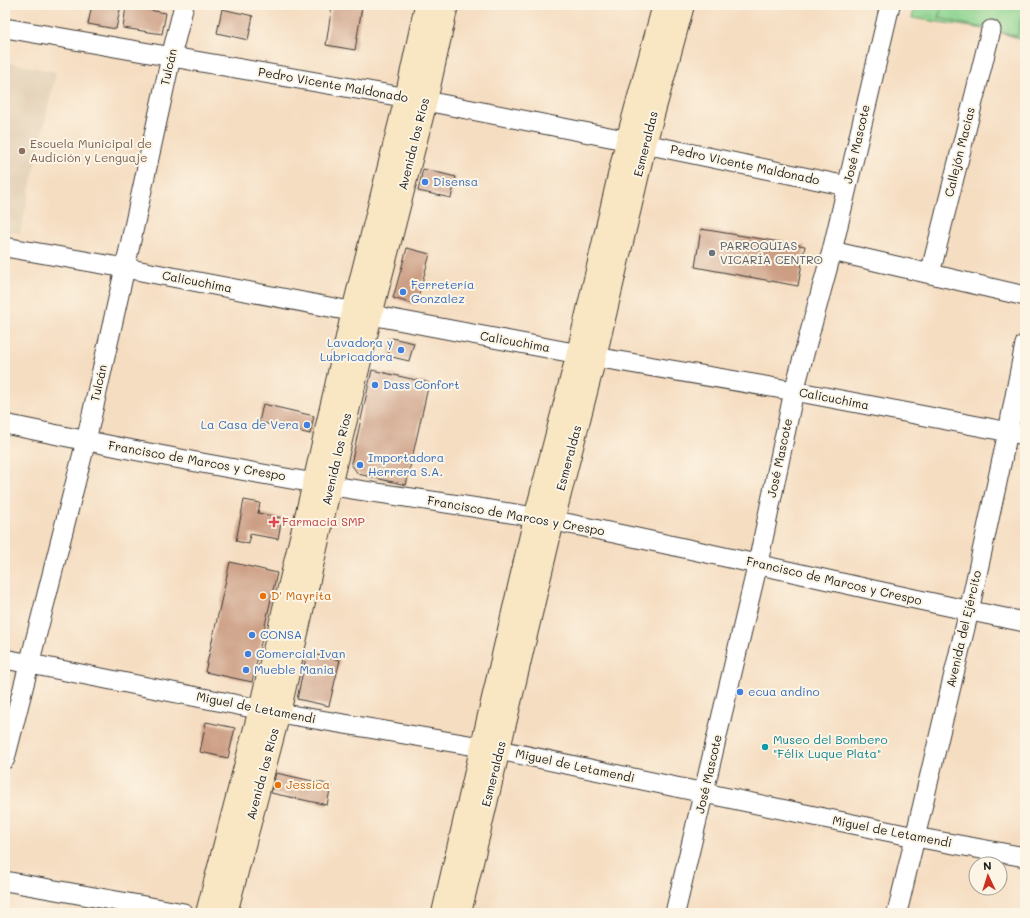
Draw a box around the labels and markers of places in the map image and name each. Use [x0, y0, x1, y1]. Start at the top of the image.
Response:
place label: Escuela Municipal de Audición y Lenguaje [30, 135, 152, 165]
marker: Escuela Municipal de Audición y Lenguaje [17, 146, 27, 156]
place label: Disensa [433, 173, 478, 189]
marker: Disensa [420, 177, 430, 187]
place label: PARROQUIAS VICARÍA CENTRO [720, 237, 823, 267]
marker: PARROQUIAS VICARÍA CENTRO [707, 248, 717, 258]
place label: Ferretería Gonzalez [411, 276, 475, 306]
marker: Ferretería Gonzalez [398, 287, 408, 297]
place label: Lavadora y Lubricadora [320, 334, 393, 364]
marker: Lavadora y Lubricadora [396, 345, 406, 355]
place label: Dass Confort [383, 376, 460, 392]
marker: Dass Confort [370, 380, 380, 390]
place label: La Casa de Vera [201, 416, 299, 432]
marker: La Casa de Vera [302, 420, 312, 430]
place label: Importadora Herrera S.A. [368, 449, 444, 479]
marker: Importadora Herrera S.A. [355, 460, 365, 470]
place label: Farmacia SMP [282, 513, 365, 529]
marker: Farmacia SMP [269, 517, 279, 527]
place label: D' Mayrita [271, 587, 332, 603]
marker: D' Mayrita [258, 591, 268, 601]
place label: CONSA [260, 626, 302, 642]
marker: CONSA [247, 630, 257, 640]
place label: Comercial Ivan [256, 645, 346, 661]
marker: Comercial Ivan [243, 649, 253, 659]
place label: Mueble Mania [254, 661, 334, 677]
marker: Mueble Mania [241, 665, 251, 675]
place label: ecua andino [748, 683, 820, 699]
marker: ecua andino [735, 687, 745, 697]
place label: Museo del Bombero "Félix Luque Plata" [773, 731, 888, 761]
marker: Museo del Bombero "Félix Luque Plata" [760, 742, 770, 752]
place label: Jessica [286, 776, 330, 792]
marker: Jessica [273, 780, 283, 790]

